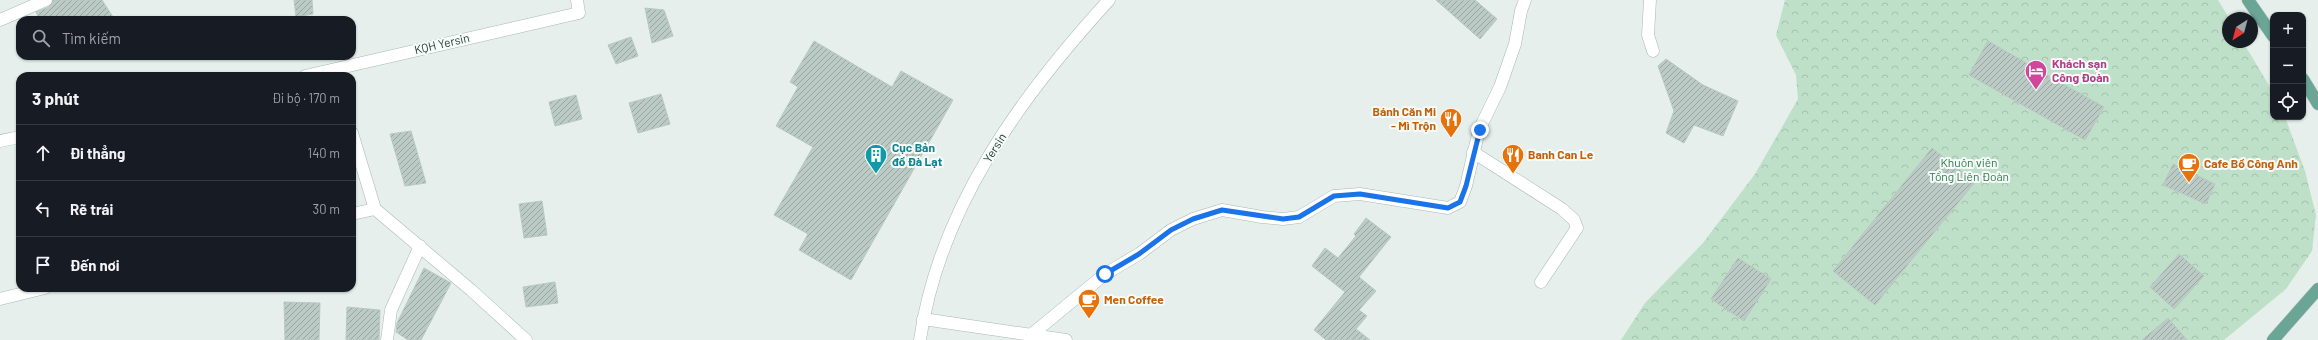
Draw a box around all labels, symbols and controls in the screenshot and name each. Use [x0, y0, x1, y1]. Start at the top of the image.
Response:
north arrow [2222, 12, 2258, 48]
map controls [2270, 12, 2306, 120]
button: + [2270, 12, 2306, 48]
search box [16, 16, 356, 60]
icon: search [30, 27, 52, 49]
text: Tìm kiếm [62, 29, 121, 47]
street label: KQH Yersin [413, 30, 471, 56]
button: − [2270, 48, 2306, 84]
place label: Khách sạn Công Đoàn [2052, 56, 2109, 84]
hotel icon: Khách sạn Công Đoàn [2023, 58, 2049, 91]
button: locate [2270, 84, 2306, 120]
text: 3 phút [32, 88, 79, 108]
text: Đi bộ · 170 m [272, 90, 340, 106]
place label: Bánh Căn Mi - Mì Trộn [1373, 104, 1436, 132]
restaurant icon: Bánh Căn Mi - Mì Trộn [1438, 106, 1464, 139]
route end [1471, 121, 1489, 139]
street label: Yersin [980, 130, 1009, 165]
place label: Cục Bản đồ Đà Lạt [892, 140, 943, 168]
icon: ahead [32, 142, 54, 164]
building icon: Cục Bản đồ Đà Lạt [863, 142, 889, 175]
restaurant icon: Banh Can Le [1500, 142, 1526, 175]
text: Đi thẳng [70, 144, 125, 162]
text: 140 m [308, 145, 340, 161]
place label: Banh Can Le [1528, 147, 1594, 161]
cafe icon: Cafe Bồ Công Anh [2176, 151, 2202, 184]
park label: Khuôn viên Tổng Liên Đoàn [1929, 155, 2009, 183]
place label: Cafe Bồ Công Anh [2204, 156, 2298, 170]
icon: left [32, 198, 54, 220]
text: Rẽ trái [70, 200, 113, 218]
text: 30 m [313, 201, 340, 217]
icon: arrive [32, 254, 54, 276]
text: Đến nơi [70, 256, 120, 274]
route start [1096, 265, 1114, 283]
cafe icon: Men Coffee [1076, 287, 1102, 320]
place label: Men Coffee [1104, 292, 1164, 306]

